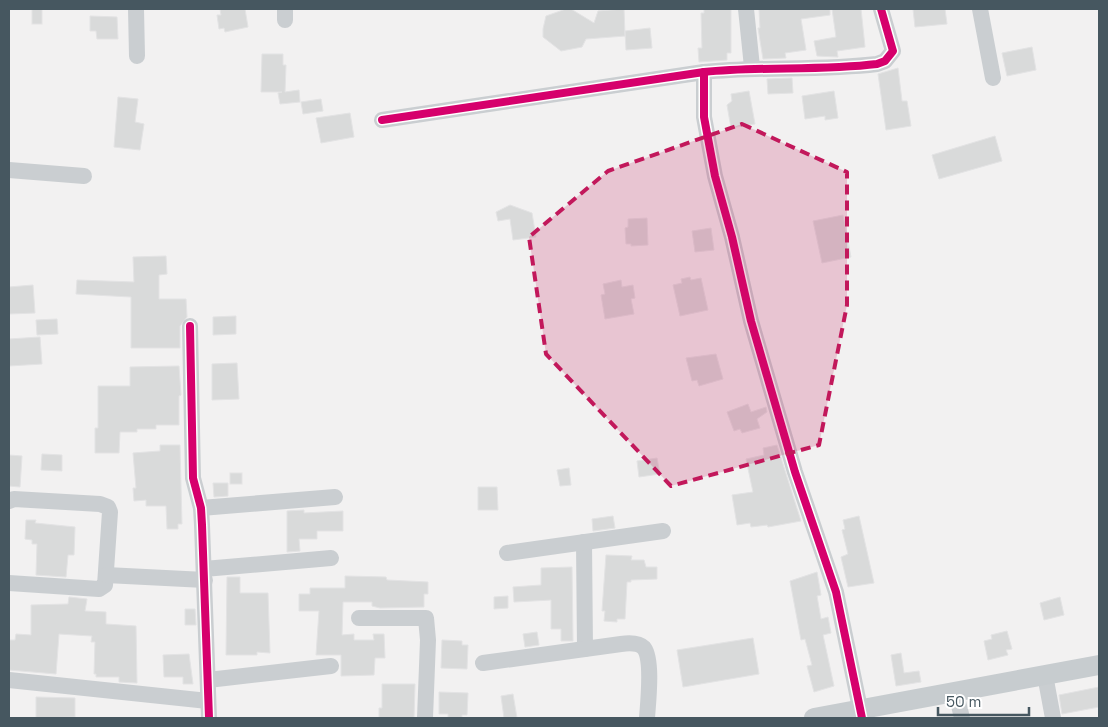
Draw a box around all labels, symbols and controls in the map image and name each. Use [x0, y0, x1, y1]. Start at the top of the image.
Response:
scale bar [938, 684, 1029, 716]
text: 50 m [946, 692, 981, 711]

